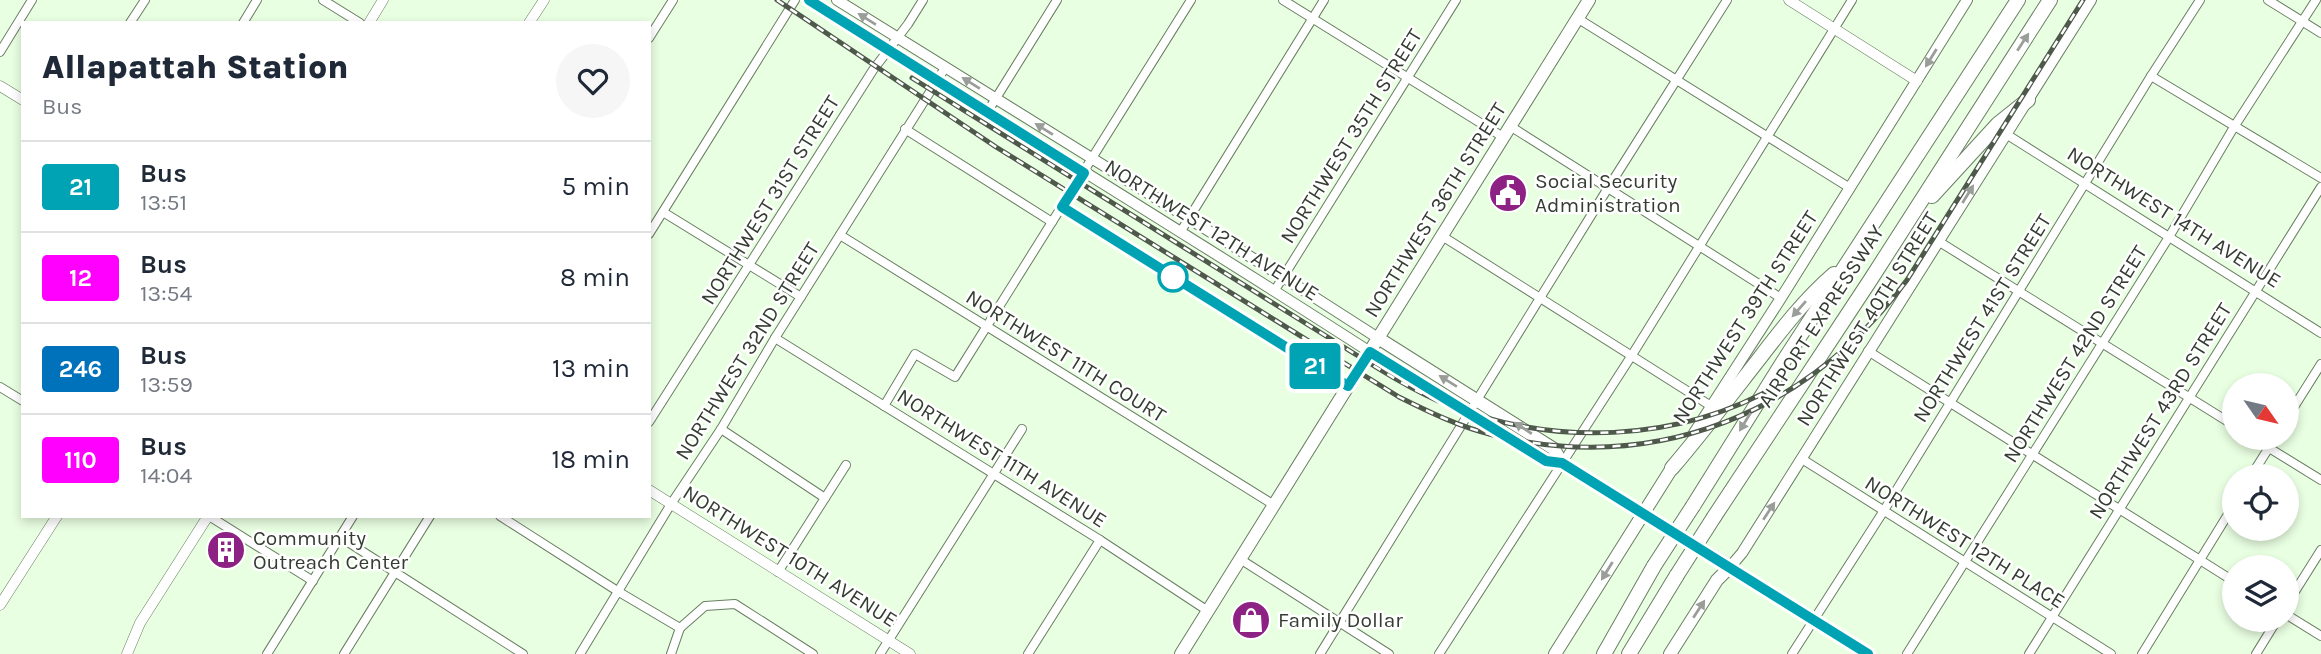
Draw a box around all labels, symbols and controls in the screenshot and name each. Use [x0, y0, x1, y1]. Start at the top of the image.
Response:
one-way arrow [858, 12, 877, 25]
street label: NORTHWEST 35TH STREET [1275, 24, 1427, 248]
one-way arrow [2016, 32, 2029, 51]
button: heart [556, 44, 630, 118]
text: Allapattah Station [42, 48, 349, 86]
one-way arrow [1925, 48, 1938, 67]
one-way arrow [961, 77, 980, 90]
street label: NORTHWEST 31ST STREET [696, 91, 845, 309]
text: Bus [42, 93, 82, 120]
street label: NORTHWEST 36TH STREET [1359, 98, 1511, 322]
one-way arrow [1035, 123, 1054, 135]
street label: NORTHWEST 14TH AVENUE [2063, 141, 2285, 293]
street label: NORTHWEST 12TH AVENUE [1101, 154, 1323, 306]
text: Bus [140, 158, 187, 189]
place label: Social Security Administration [1535, 169, 1681, 217]
text: 5 min [561, 171, 630, 202]
public building icon: Social Security Administration [1487, 172, 1529, 214]
text: 21 [69, 173, 92, 201]
one-way arrow [1962, 184, 1975, 203]
text: 13:51 [140, 189, 187, 216]
street label: NORTHWEST 39TH STREET [1667, 206, 1823, 428]
street label: NORTHWEST 40TH STREET [1791, 207, 1943, 431]
street label: NORTHWEST 41ST STREET [1908, 209, 2056, 427]
street label: AIRPORT EXPRESSWAY [1753, 220, 1889, 412]
street label: NORTHWEST 32ND STREET [670, 237, 824, 464]
street label: NORTHWEST 42ND STREET [1998, 241, 2152, 467]
text: Bus [140, 249, 187, 280]
text: 8 min [560, 262, 630, 293]
unlabelled marker [1158, 262, 1188, 292]
text: 12 [69, 264, 92, 292]
text: 13:54 [140, 280, 192, 307]
street label: NORTHWEST 11TH COURT [962, 285, 1171, 428]
street label: NORTHWEST 43RD STREET [2084, 298, 2237, 523]
one-way arrow [1791, 300, 1807, 318]
text: Bus [140, 340, 187, 371]
line badge: 21 [1284, 343, 1346, 389]
text: 21 [1303, 352, 1327, 380]
text: 13 min [552, 353, 630, 384]
text: 246 [59, 355, 102, 383]
text: 13:59 [140, 371, 193, 398]
north arrow [2222, 373, 2300, 450]
map controls [2222, 373, 2299, 632]
one-way arrow [1438, 375, 1457, 388]
street label: NORTHWEST 11TH AVENUE [893, 384, 1111, 532]
one-way arrow [1738, 412, 1751, 431]
one-way arrow [1513, 422, 1532, 435]
text: Bus [140, 431, 187, 462]
text: 18 min [551, 444, 630, 475]
text: 110 [64, 446, 97, 474]
text: 14:04 [140, 462, 192, 489]
button: locate [2222, 464, 2299, 541]
street label: NORTHWEST 12TH PLACE [1861, 471, 2069, 613]
street label: NORTHWEST 10TH AVENUE [678, 480, 902, 632]
one-way arrow [1762, 502, 1776, 520]
place label: Community Outreach Center [253, 526, 409, 574]
building icon: Community Outreach Center [205, 529, 247, 571]
button: layers [2222, 555, 2299, 632]
one-way arrow [1600, 562, 1613, 581]
shop icon: Family Dollar [1230, 599, 1272, 641]
one-way arrow [1692, 600, 1705, 619]
place label: Family Dollar [1278, 608, 1403, 632]

